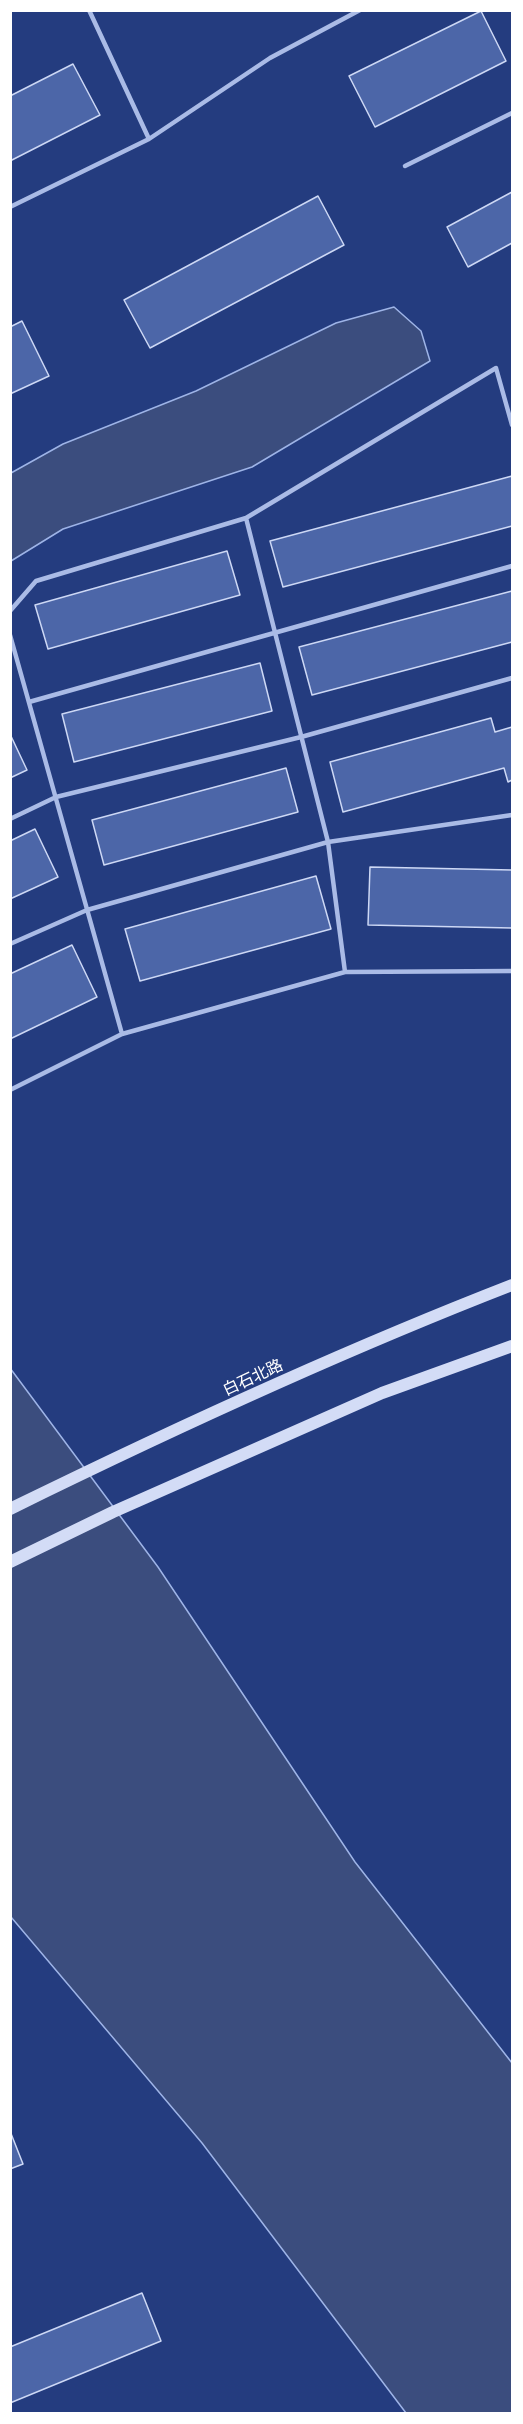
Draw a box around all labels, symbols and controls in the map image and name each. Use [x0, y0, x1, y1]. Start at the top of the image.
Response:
street label: 白石北路 [220, 1356, 286, 1400]

